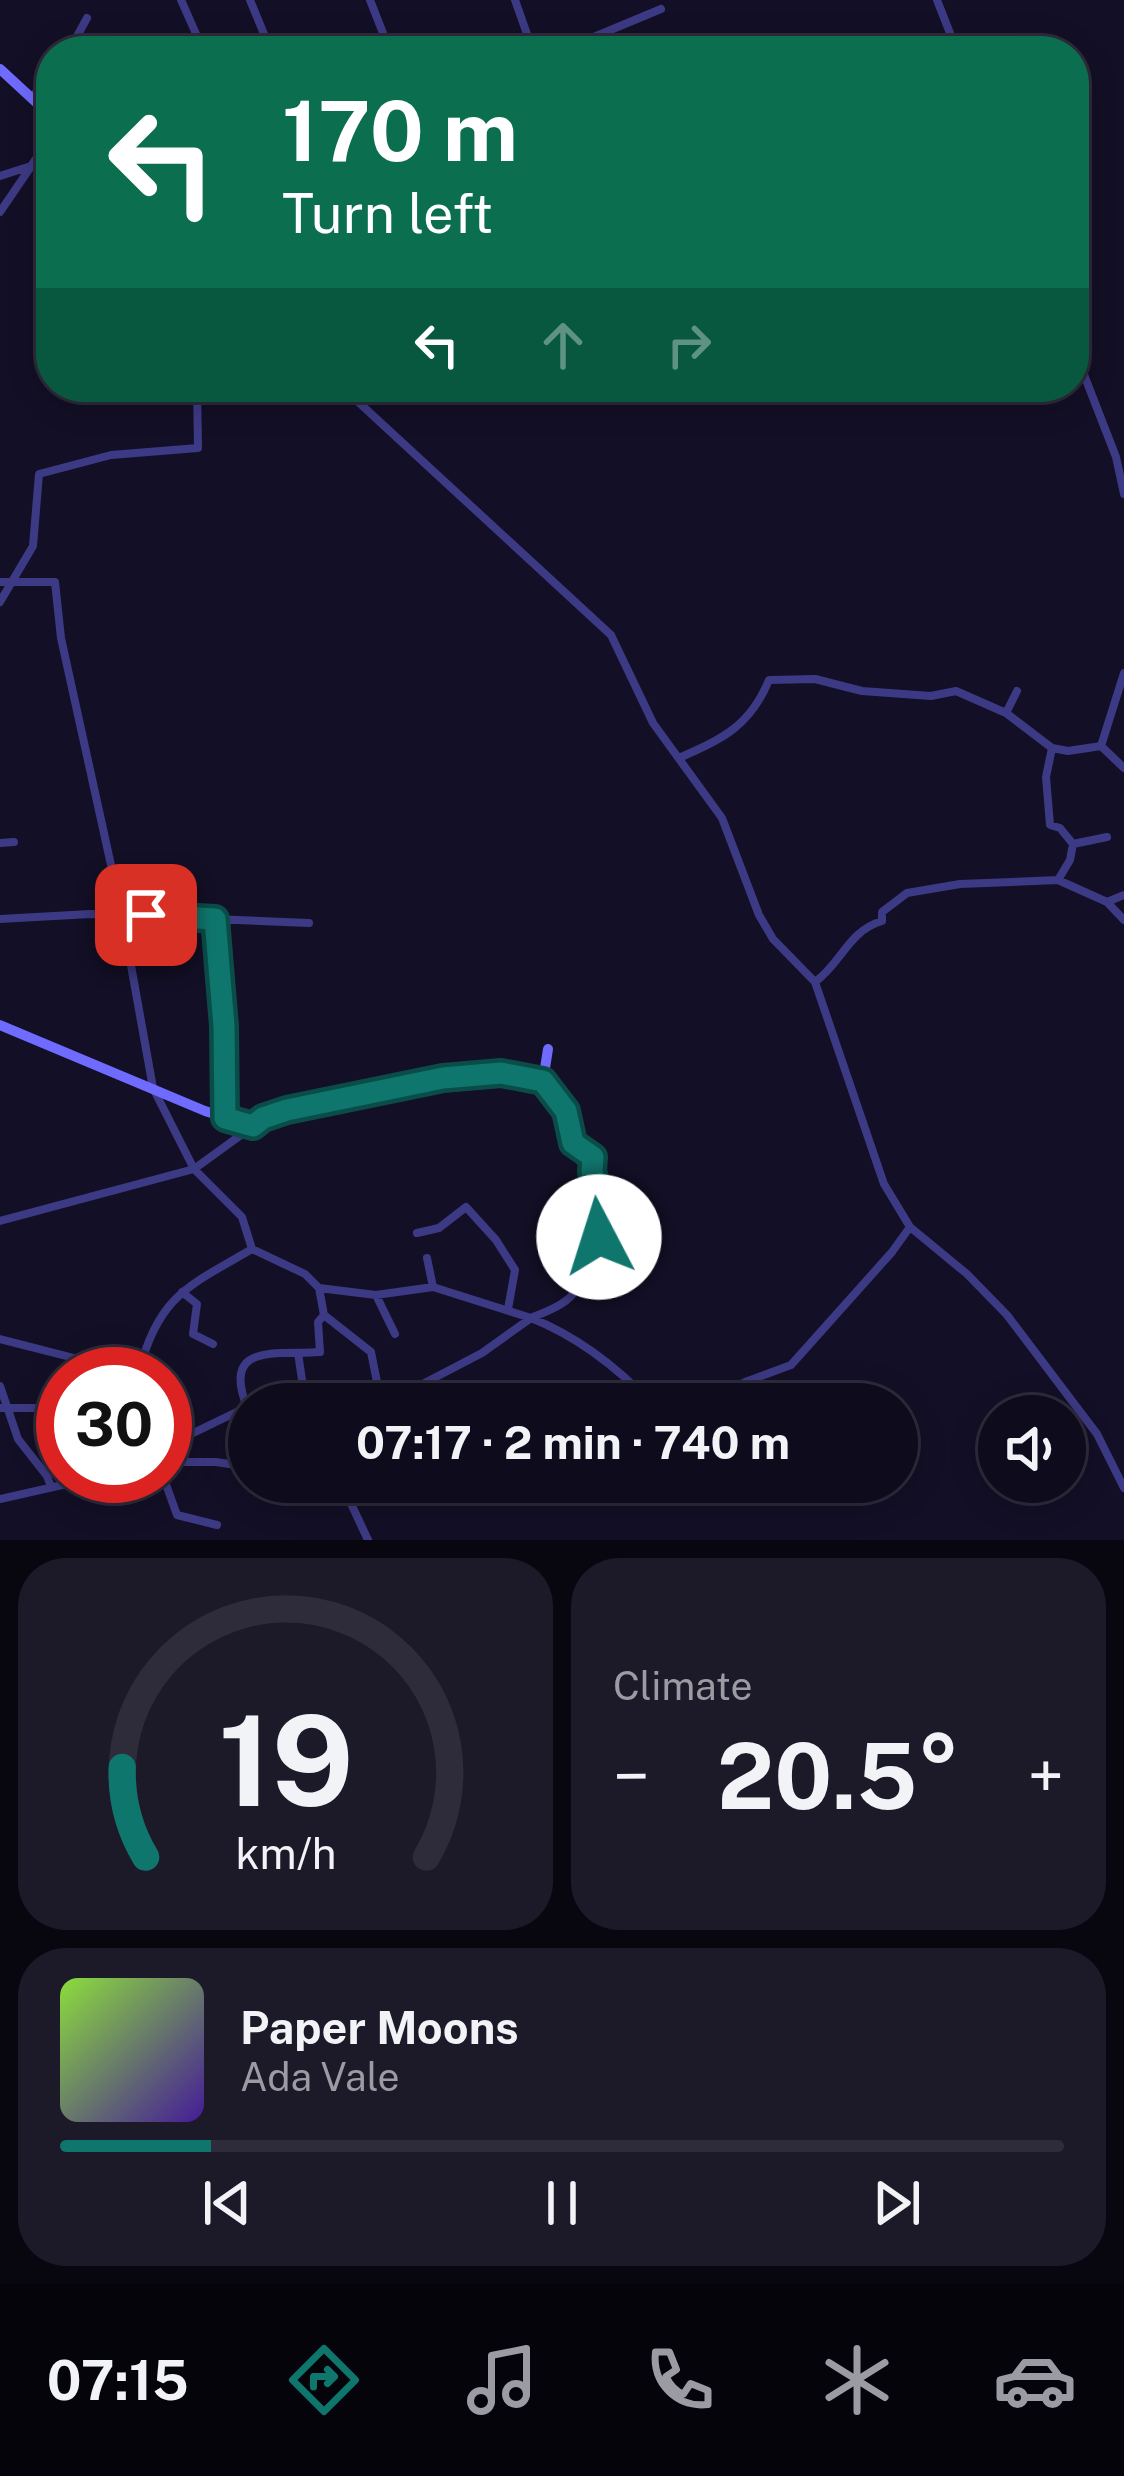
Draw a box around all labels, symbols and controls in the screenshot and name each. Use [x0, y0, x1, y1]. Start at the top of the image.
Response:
text: 170 m [282, 81, 518, 180]
icon: left [84, 84, 240, 240]
text: Turn left [282, 182, 493, 245]
icon: left [404, 312, 470, 378]
icon: ahead [530, 312, 596, 378]
icon: right [656, 312, 722, 378]
pin [95, 864, 197, 966]
icon: arrive [113, 882, 179, 948]
position arrow [536, 1174, 662, 1300]
speed limit sign: 30 [36, 1347, 192, 1503]
map controls [978, 1395, 1086, 1503]
button: sound [978, 1395, 1086, 1503]
text: 07:17 · 2 min · 740 m [356, 1416, 790, 1469]
text: Climate [613, 1663, 753, 1709]
text: 19 [218, 1687, 353, 1834]
text: 20.5° [717, 1723, 960, 1829]
text: − [613, 1737, 650, 1815]
text: + [1027, 1737, 1064, 1815]
text: km/h [235, 1828, 336, 1879]
text: Paper Moons [240, 2001, 519, 2054]
text: Ada Vale [240, 2054, 400, 2100]
icon: previous [194, 2170, 260, 2236]
icon: pause [529, 2170, 595, 2236]
icon: next [864, 2170, 930, 2236]
icon: directions [282, 2338, 366, 2422]
icon: music [460, 2338, 544, 2422]
icon: phone [638, 2338, 722, 2422]
icon: climate [815, 2338, 899, 2422]
icon: car [993, 2338, 1077, 2422]
text: 07:15 [47, 2349, 189, 2412]

